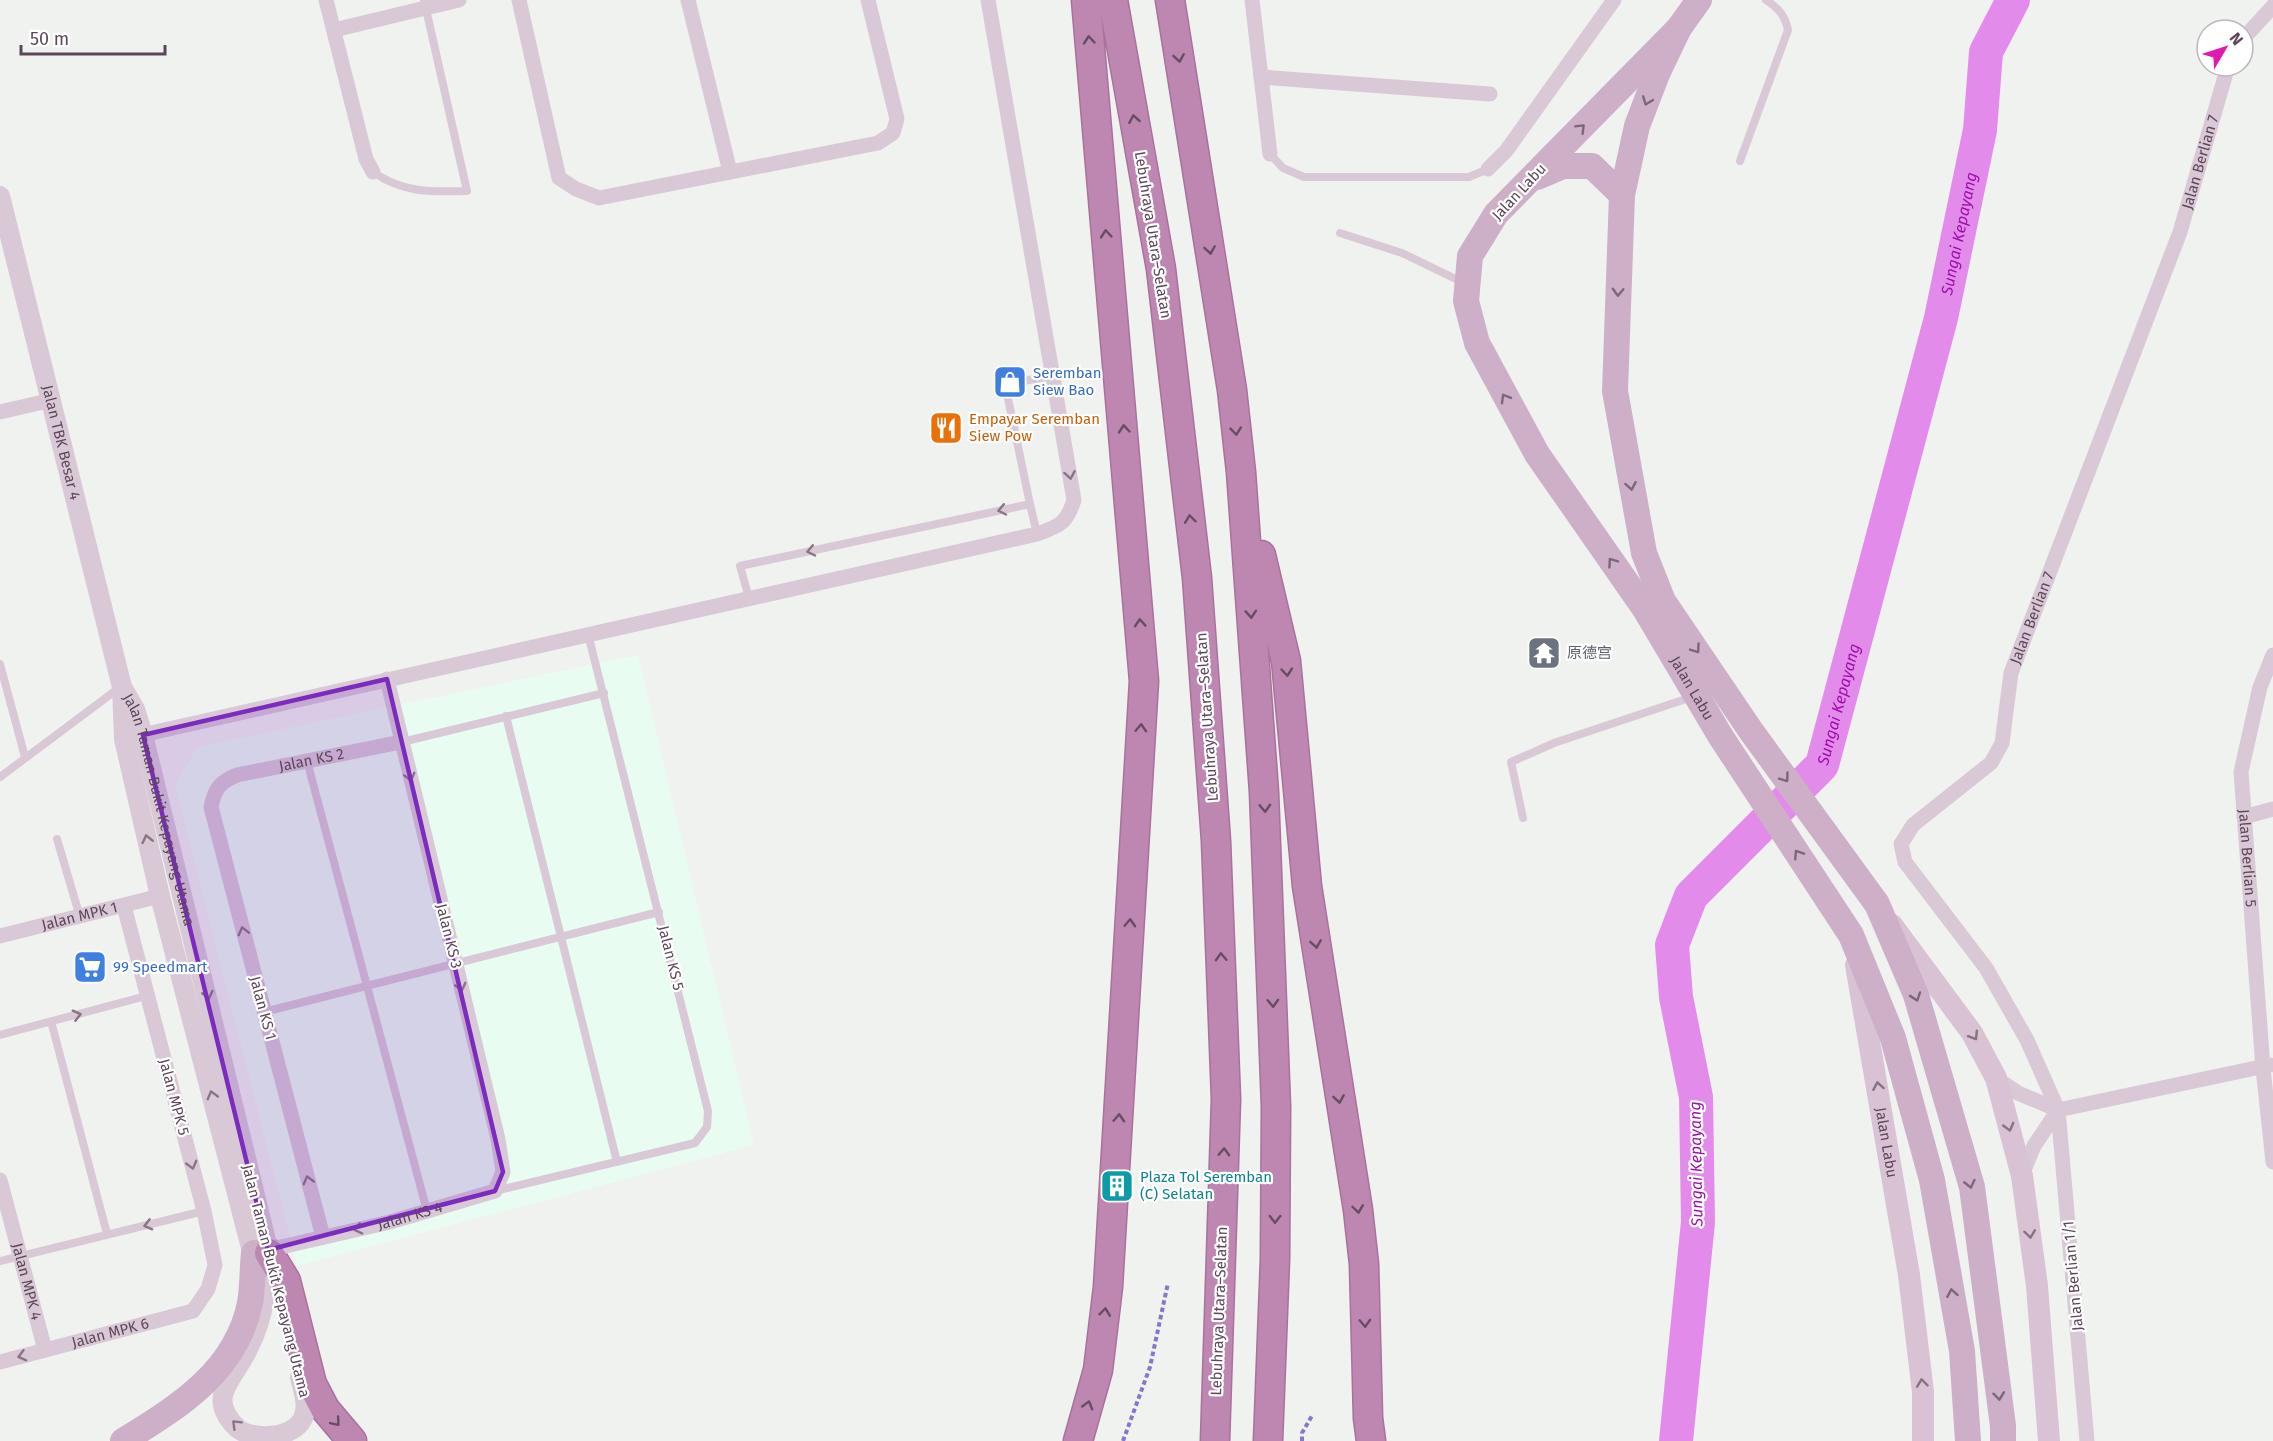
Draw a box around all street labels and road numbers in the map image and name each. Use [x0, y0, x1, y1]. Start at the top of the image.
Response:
street label: Jalan Berlian 7 [2178, 113, 2222, 211]
street label: Lebuhraya Utara–Selatan [1131, 150, 1175, 320]
street label: Jalan Labu [1488, 160, 1550, 224]
street label: Jalan TBK Besar 4 [38, 383, 84, 502]
street label: Jalan Berlian 7 [2006, 569, 2058, 667]
street label: Lebuhraya Utara–Selatan [1192, 632, 1222, 802]
street label: Jalan Labu [1666, 653, 1718, 723]
street label: Jalan Taman Bukit Kepayang Utama [119, 690, 198, 928]
street label: Jalan KS 2 [277, 745, 346, 775]
street label: Jalan Berlian 5 [2235, 809, 2260, 908]
street label: Jalan MPK 1 [40, 898, 119, 934]
street label: Jalan KS 3 [432, 902, 466, 970]
street label: Jalan KS 5 [654, 924, 688, 992]
street label: Jalan KS 1 [246, 974, 280, 1042]
street label: Jalan MPK 5 [155, 1057, 193, 1137]
street label: Jalan Labu [1871, 1106, 1901, 1179]
street label: Jalan Taman Bukit Kepayang Utama [238, 1163, 314, 1399]
street label: Jalan KS 4 [376, 1198, 445, 1234]
street label: Jalan Berlian 1/1 [2059, 1220, 2087, 1332]
street label: Lebuhraya Utara–Selatan [1207, 1226, 1231, 1396]
street label: Jalan MPK 4 [8, 1241, 46, 1322]
street label: Jalan MPK 6 [70, 1314, 151, 1352]

